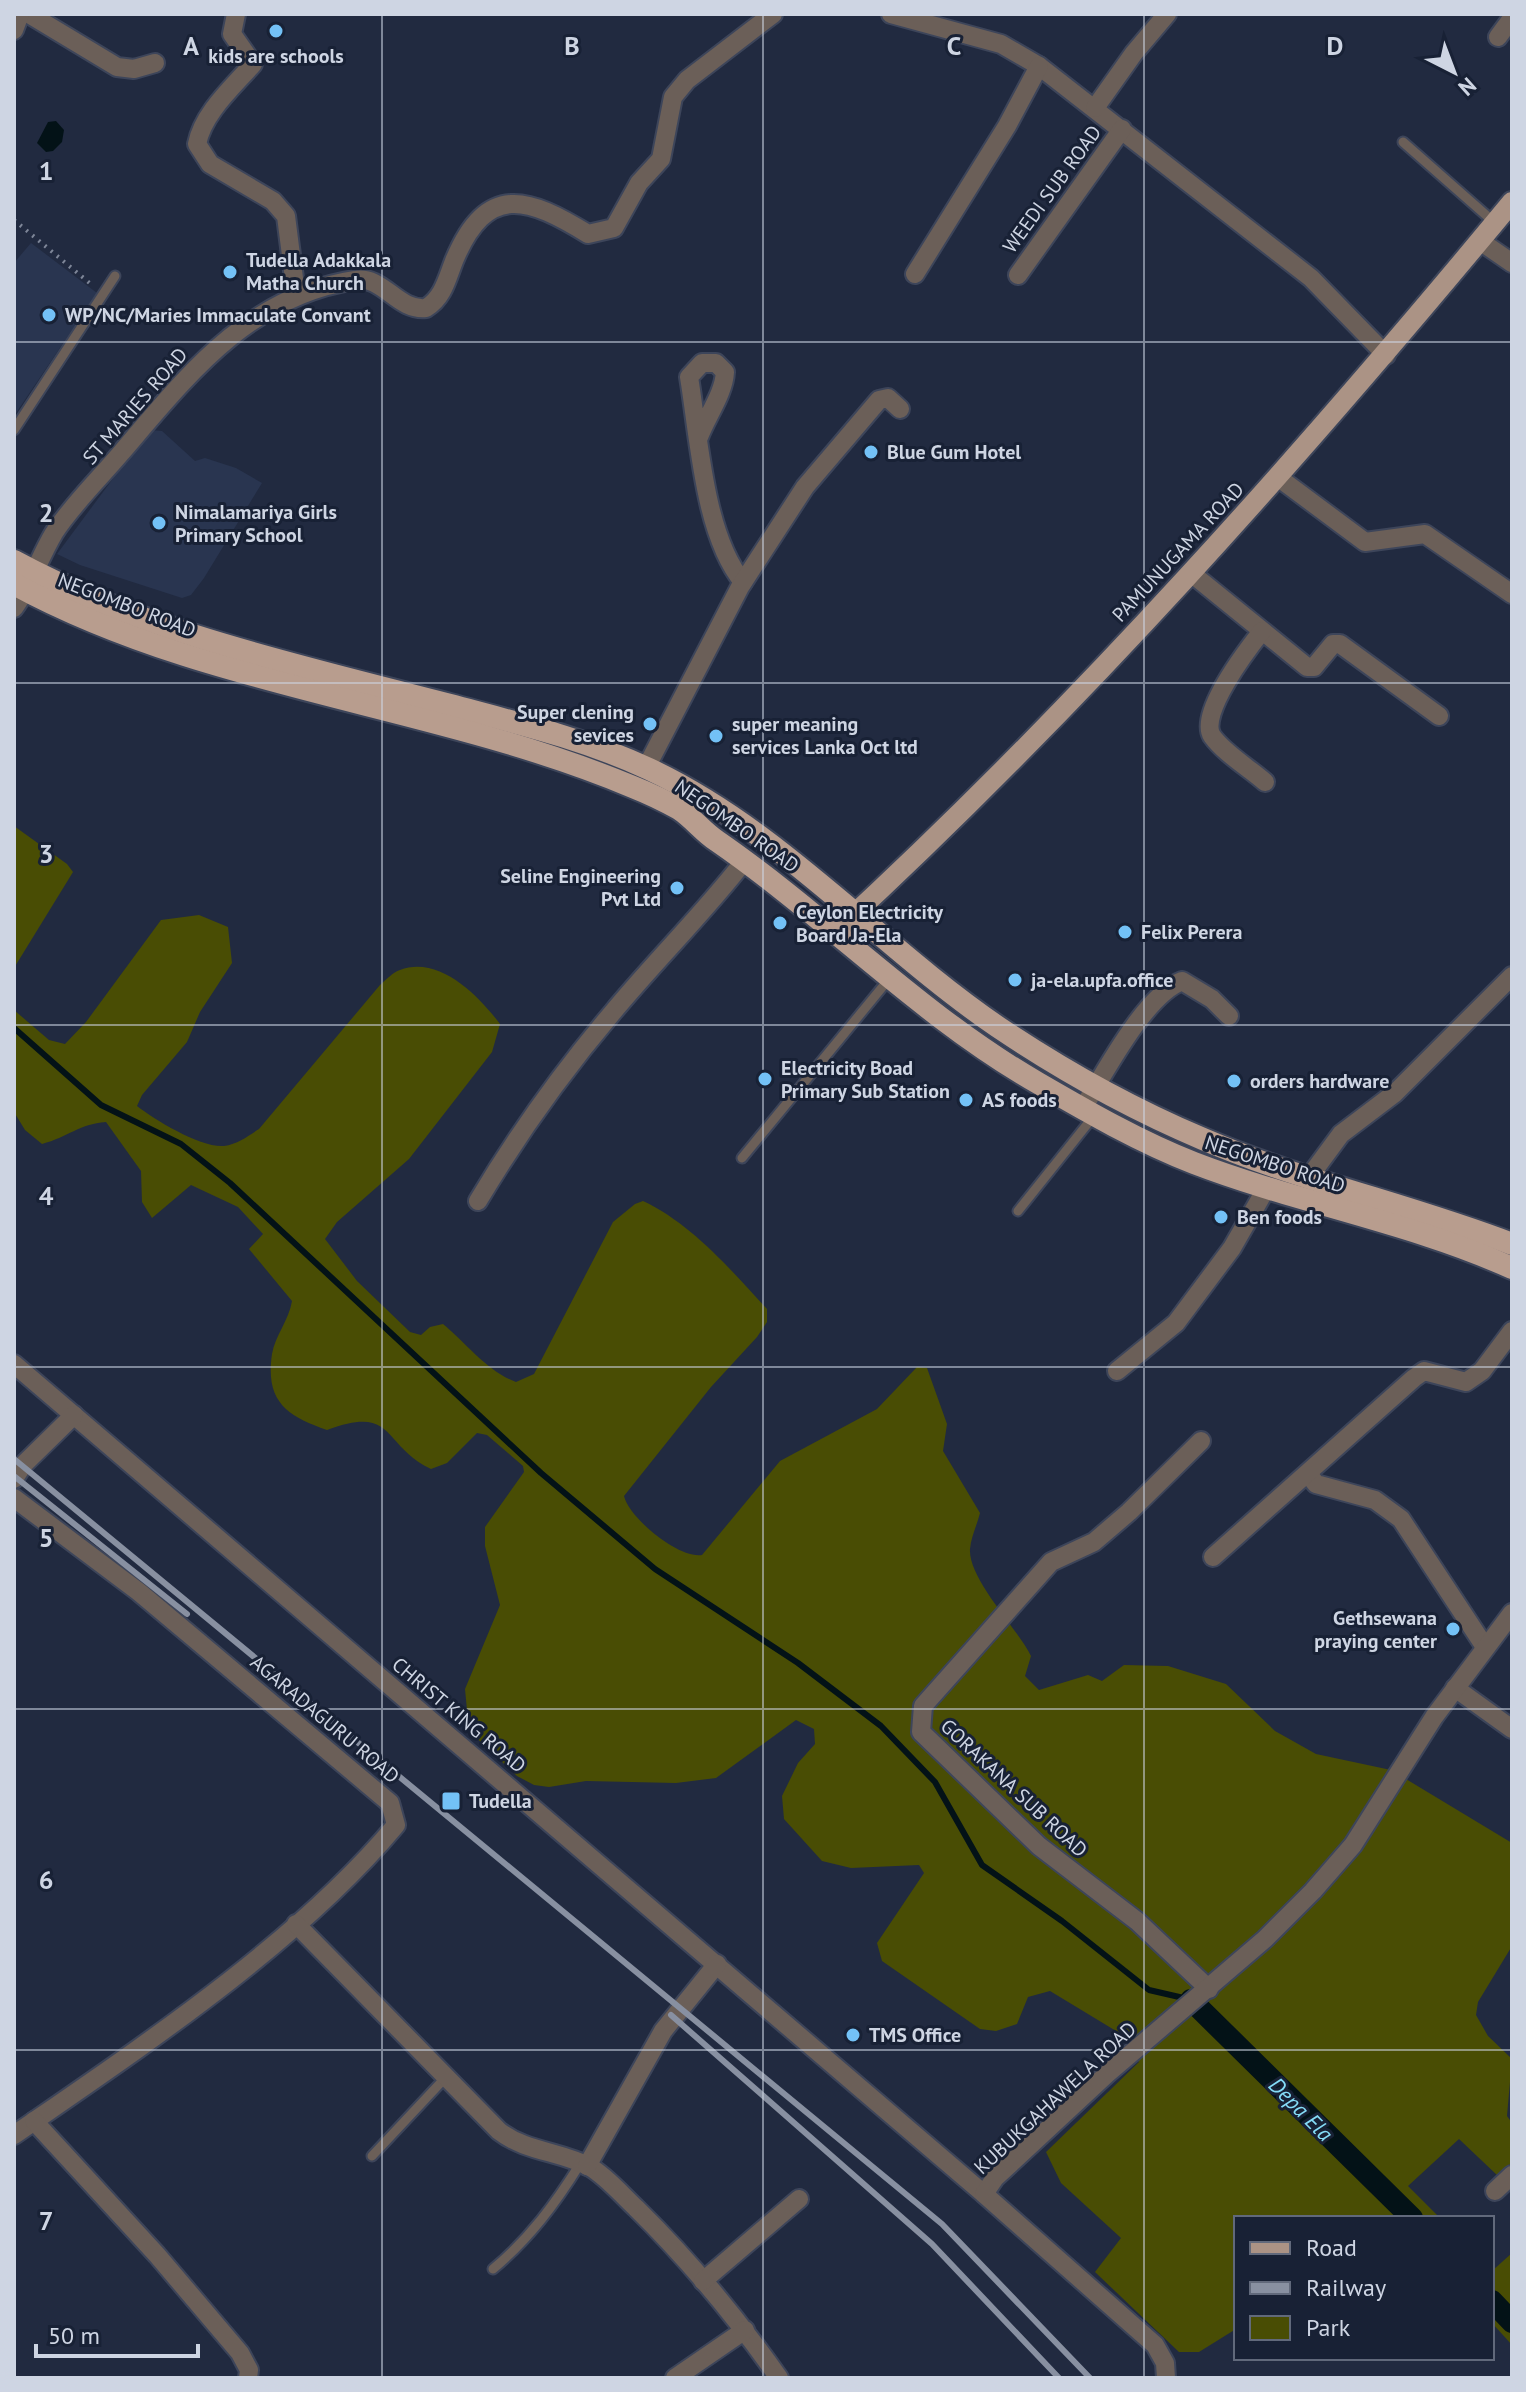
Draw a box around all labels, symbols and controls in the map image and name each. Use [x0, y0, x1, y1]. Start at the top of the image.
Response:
marker: kids are schools [267, 22, 285, 40]
text: A [183, 29, 199, 62]
text: B [564, 29, 580, 62]
text: C [947, 29, 961, 62]
text: D [1327, 29, 1343, 62]
north arrow [1414, 32, 1494, 112]
place label: kids are schools [208, 43, 344, 69]
text: N [1453, 72, 1482, 102]
street label: WEEDI SUB ROAD [997, 120, 1107, 258]
text: 1 [39, 154, 53, 187]
place label: Tudella Adakkala Matha Church [246, 247, 391, 296]
marker: Tudella Adakkala Matha Church [221, 263, 239, 281]
place label: WP/NC/Maries Immaculate Convant [65, 302, 371, 328]
marker: WP/NC/Maries Immaculate Convant [40, 306, 58, 324]
street label: ST MARIES ROAD [77, 342, 193, 470]
place label: Blue Gum Hotel [887, 439, 1021, 465]
marker: Blue Gum Hotel [862, 443, 880, 461]
street label: PAMUNUGAMA ROAD [1106, 477, 1250, 627]
text: 2 [39, 496, 53, 529]
place label: Nimalamariya Girls Primary School [175, 499, 337, 548]
marker: Nimalamariya Girls Primary School [150, 514, 168, 532]
street label: NEGOMBO ROAD [54, 567, 200, 643]
place label: Super clening sevices [517, 699, 634, 748]
place label: super meaning services Lanka Oct ltd [732, 711, 918, 760]
marker: Super clening sevices [641, 715, 659, 733]
marker: super meaning services Lanka Oct ltd [707, 727, 725, 745]
street label: NEGOMBO ROAD [670, 774, 804, 878]
text: 3 [39, 837, 53, 870]
place label: Seline Engineering Pvt Ltd [500, 863, 661, 912]
marker: Seline Engineering Pvt Ltd [668, 879, 686, 897]
place label: Ceylon Electricity Board Ja-Ela [796, 899, 943, 948]
marker: Ceylon Electricity Board Ja-Ela [771, 914, 789, 932]
place label: Felix Perera [1141, 919, 1243, 945]
marker: Felix Perera [1116, 923, 1134, 941]
place label: ja-ela.upfa.office [1030, 967, 1173, 993]
marker: ja-ela.upfa.office [1006, 971, 1024, 989]
place label: Electricity Boad Primary Sub Station [781, 1055, 950, 1104]
place label: orders hardware [1250, 1068, 1389, 1094]
marker: Electricity Boad Primary Sub Station [756, 1070, 774, 1088]
marker: orders hardware [1225, 1072, 1243, 1090]
place label: AS foods [982, 1087, 1057, 1113]
marker: AS foods [957, 1091, 975, 1109]
street label: NEGOMBO ROAD [1202, 1129, 1348, 1199]
text: 4 [39, 1179, 54, 1212]
place label: Ben foods [1237, 1204, 1322, 1230]
marker: Ben foods [1212, 1208, 1230, 1226]
text: 5 [39, 1521, 53, 1554]
place label: Gethsewana praying center [1314, 1605, 1437, 1654]
marker: Gethsewana praying center [1444, 1620, 1462, 1638]
street label: AGARADAGURU ROAD [245, 1649, 405, 1789]
street label: CHRIST KING ROAD [387, 1651, 531, 1779]
street label: GORAKANA SUB ROAD [935, 1713, 1093, 1863]
place label: Tudella [469, 1788, 532, 1814]
marker: Tudella [440, 1790, 462, 1812]
text: 6 [39, 1863, 53, 1896]
street label: KUBUKGAHAWELA ROAD [968, 2016, 1142, 2180]
place label: TMS Office [869, 2022, 961, 2048]
marker: TMS Office [844, 2026, 862, 2044]
water label: Depa Ela [1263, 2071, 1339, 2147]
text: 7 [39, 2204, 53, 2237]
legend [1234, 2216, 1494, 2360]
text: Road [1306, 2232, 1357, 2263]
text: Railway [1306, 2272, 1386, 2303]
scale bar [36, 2308, 198, 2358]
text: Park [1306, 2312, 1351, 2343]
text: 50 m [48, 2320, 100, 2351]

